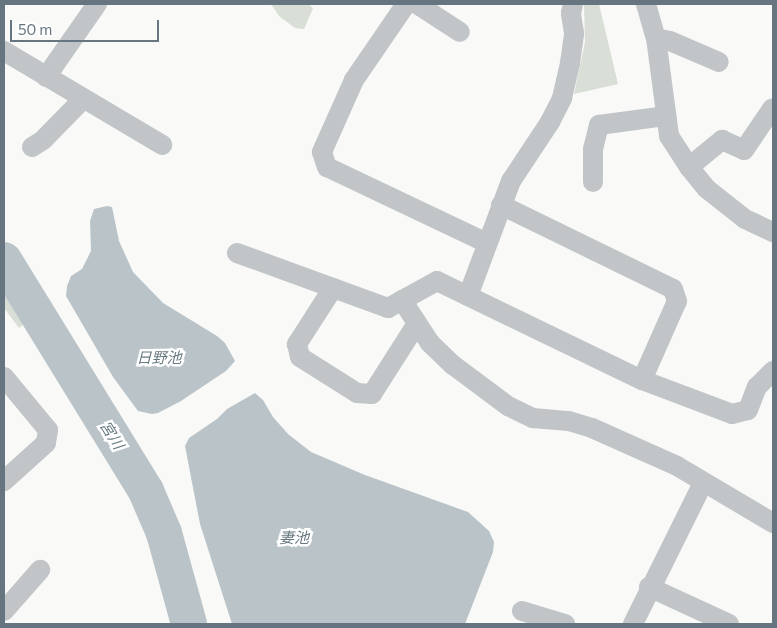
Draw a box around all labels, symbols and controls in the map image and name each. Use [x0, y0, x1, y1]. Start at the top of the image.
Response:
scale bar [12, 10, 161, 42]
text: 50 m [18, 20, 52, 38]
water label: 日野池 [137, 349, 181, 367]
water label: 宮川 [96, 418, 128, 452]
water label: 妻池 [279, 529, 309, 547]

